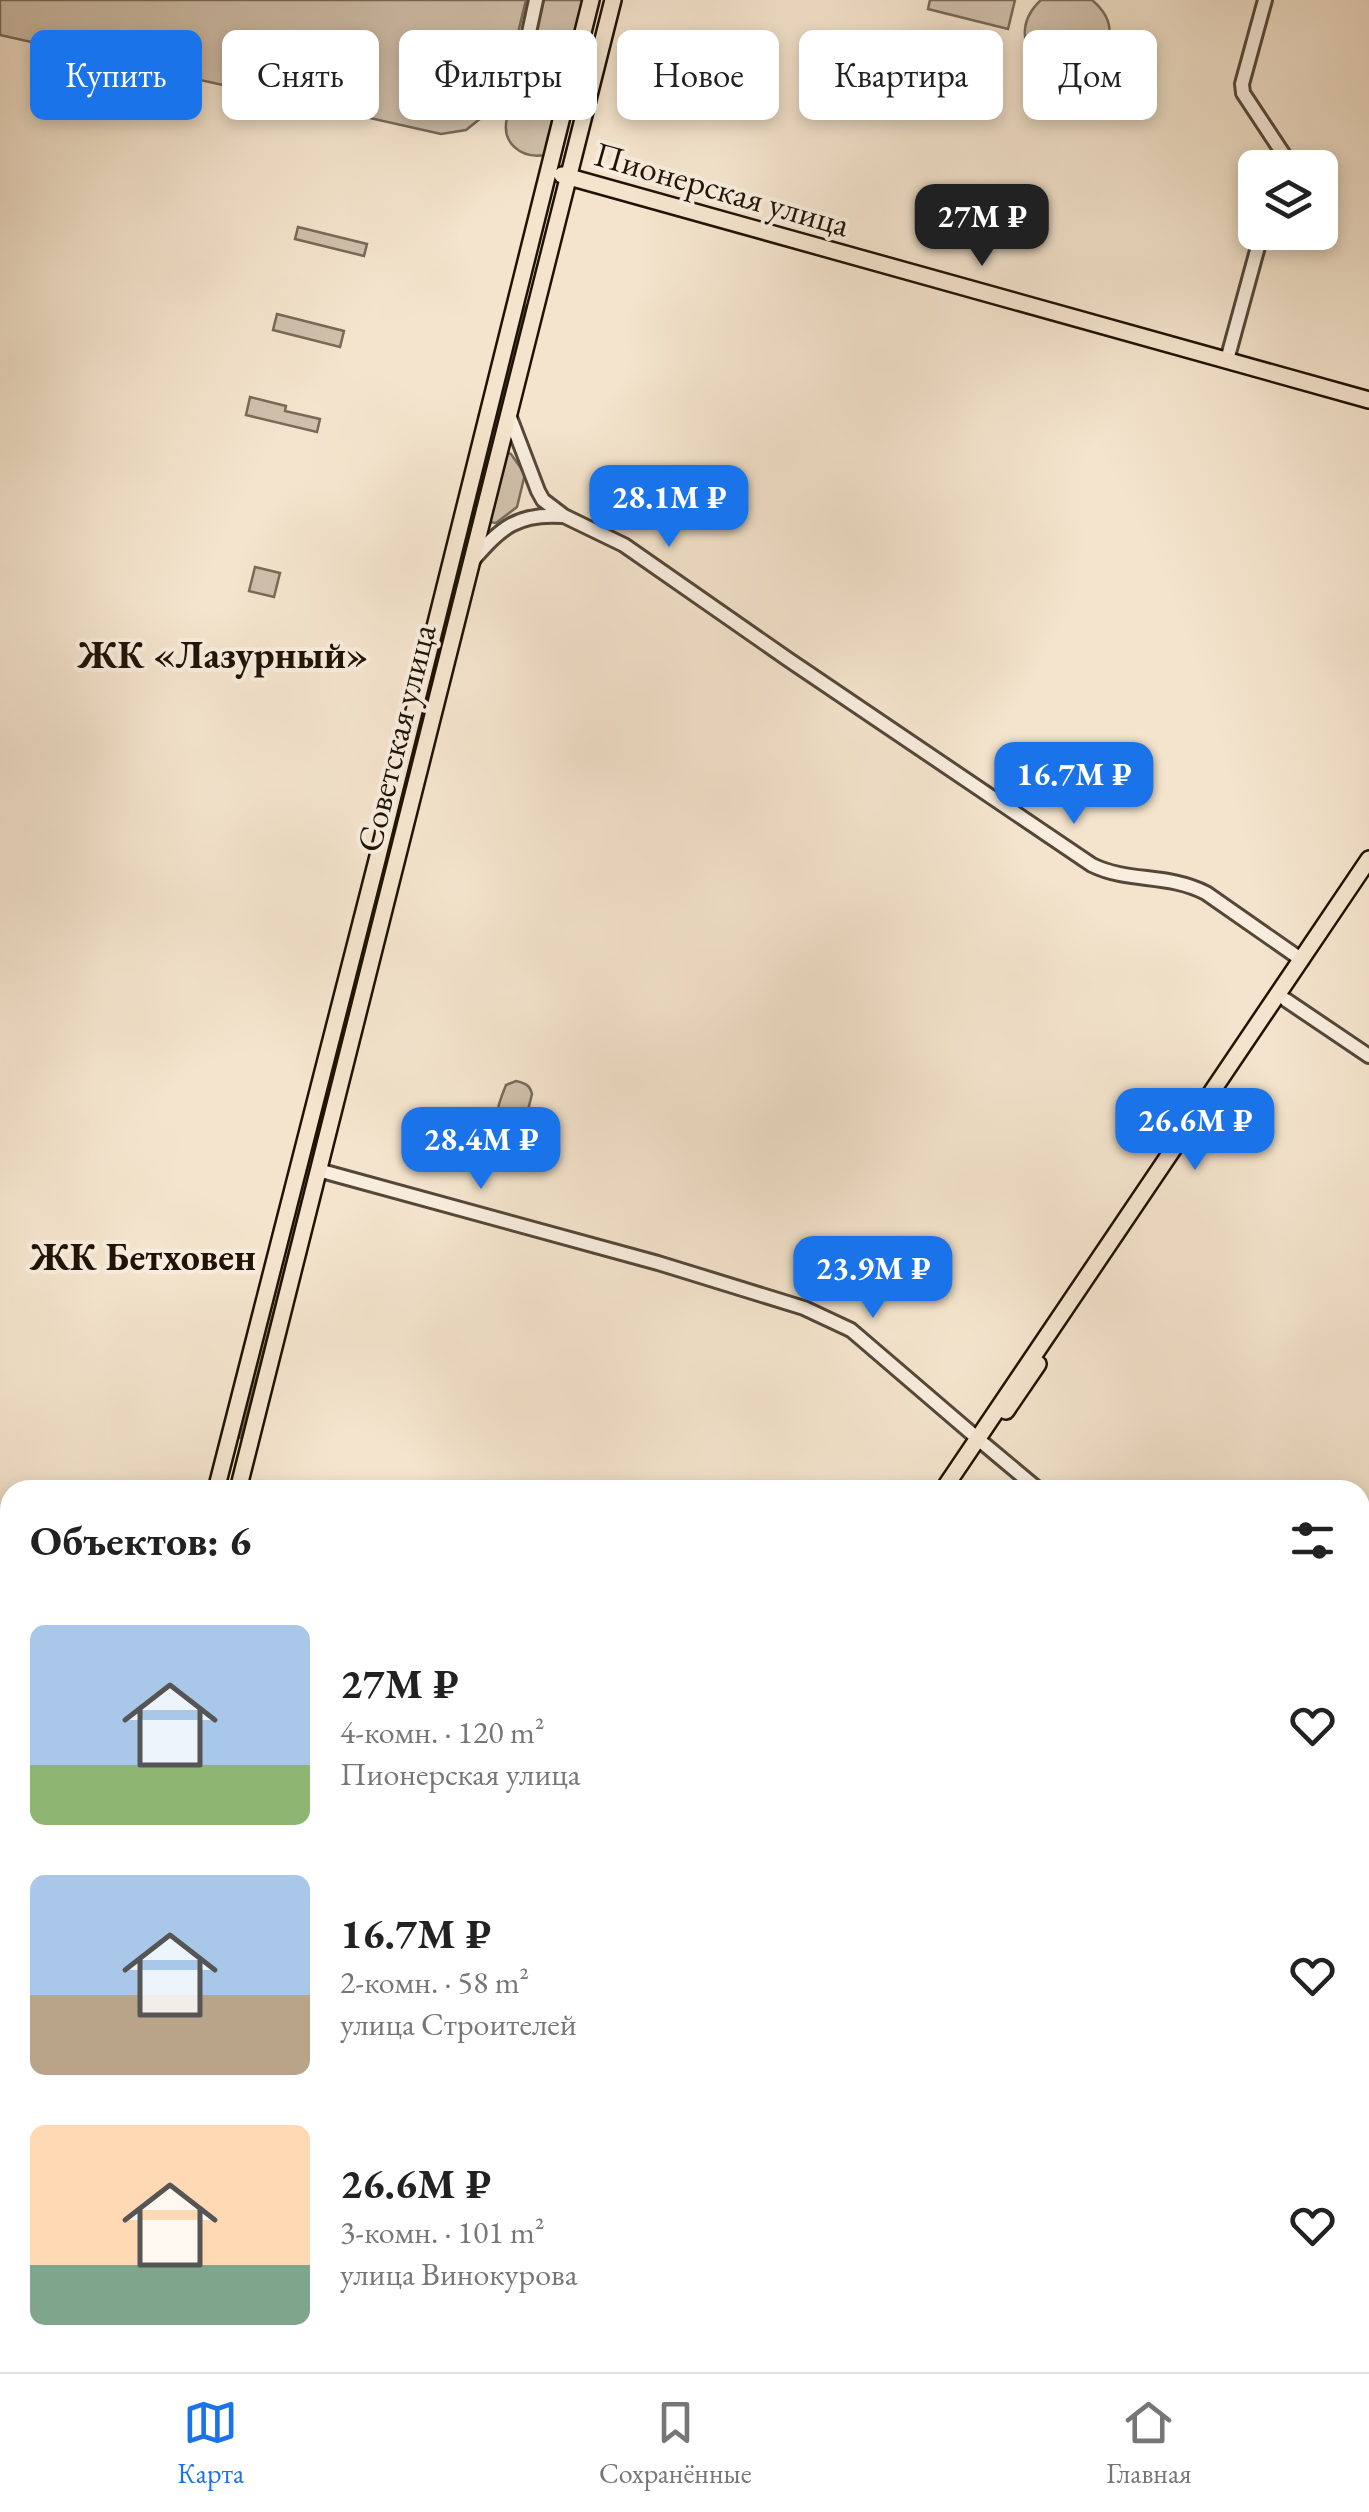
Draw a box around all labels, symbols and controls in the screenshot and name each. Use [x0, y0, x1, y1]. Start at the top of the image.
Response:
chip: Купить [30, 30, 202, 120]
chip: Снять [222, 30, 379, 120]
chip: Фильтры [399, 30, 597, 120]
chip: Новое [617, 30, 779, 120]
chip: Квартира [799, 30, 1003, 120]
chip: Дом [1023, 30, 1157, 120]
street label: Пионерская улица [589, 131, 855, 247]
map controls [1238, 150, 1338, 250]
button: layers [1238, 150, 1338, 250]
pin: 27M ₽ [912, 184, 1052, 269]
text: 27M ₽ [937, 195, 1027, 237]
pin: 28.1M ₽ [577, 465, 761, 550]
text: 28.1M ₽ [611, 476, 727, 518]
street label: Советская улица [345, 619, 447, 857]
district label: ЖК «Лазурный» [77, 630, 368, 679]
pin: 16.7M ₽ [982, 742, 1166, 827]
text: 16.7M ₽ [1016, 753, 1132, 795]
pin: 26.6M ₽ [1103, 1088, 1287, 1173]
text: 26.6M ₽ [1137, 1099, 1253, 1141]
pin: 28.4M ₽ [389, 1107, 573, 1192]
text: 28.4M ₽ [423, 1118, 539, 1160]
district label: ЖК Бетховен [29, 1232, 256, 1281]
pin: 23.9M ₽ [781, 1236, 965, 1321]
text: 23.9M ₽ [815, 1247, 931, 1289]
text: Объектов: 6 [30, 1513, 251, 1568]
icon: filters [1285, 1513, 1340, 1568]
text: 27M ₽ [340, 1656, 459, 1711]
icon: home [110, 1665, 230, 1785]
icon: heart [1285, 1698, 1340, 1753]
text: 4-комн. · 120 m² [340, 1711, 545, 1753]
text: Пионерская улица [340, 1753, 581, 1795]
text: 16.7M ₽ [340, 1906, 491, 1961]
icon: home [110, 1915, 230, 2035]
icon: heart [1285, 1948, 1340, 2003]
text: 2-комн. · 58 m² [340, 1961, 529, 2003]
text: улица Строителей [340, 2003, 577, 2045]
text: 26.6M ₽ [340, 2156, 491, 2211]
icon: home [110, 2165, 230, 2285]
icon: heart [1285, 2198, 1340, 2253]
text: 3-комн. · 101 m² [340, 2211, 545, 2253]
text: улица Винокурова [340, 2253, 577, 2295]
tab: Карта [177, 2395, 244, 2491]
tab: Сохранённые [599, 2395, 752, 2491]
tab: Главная [1106, 2395, 1192, 2491]

